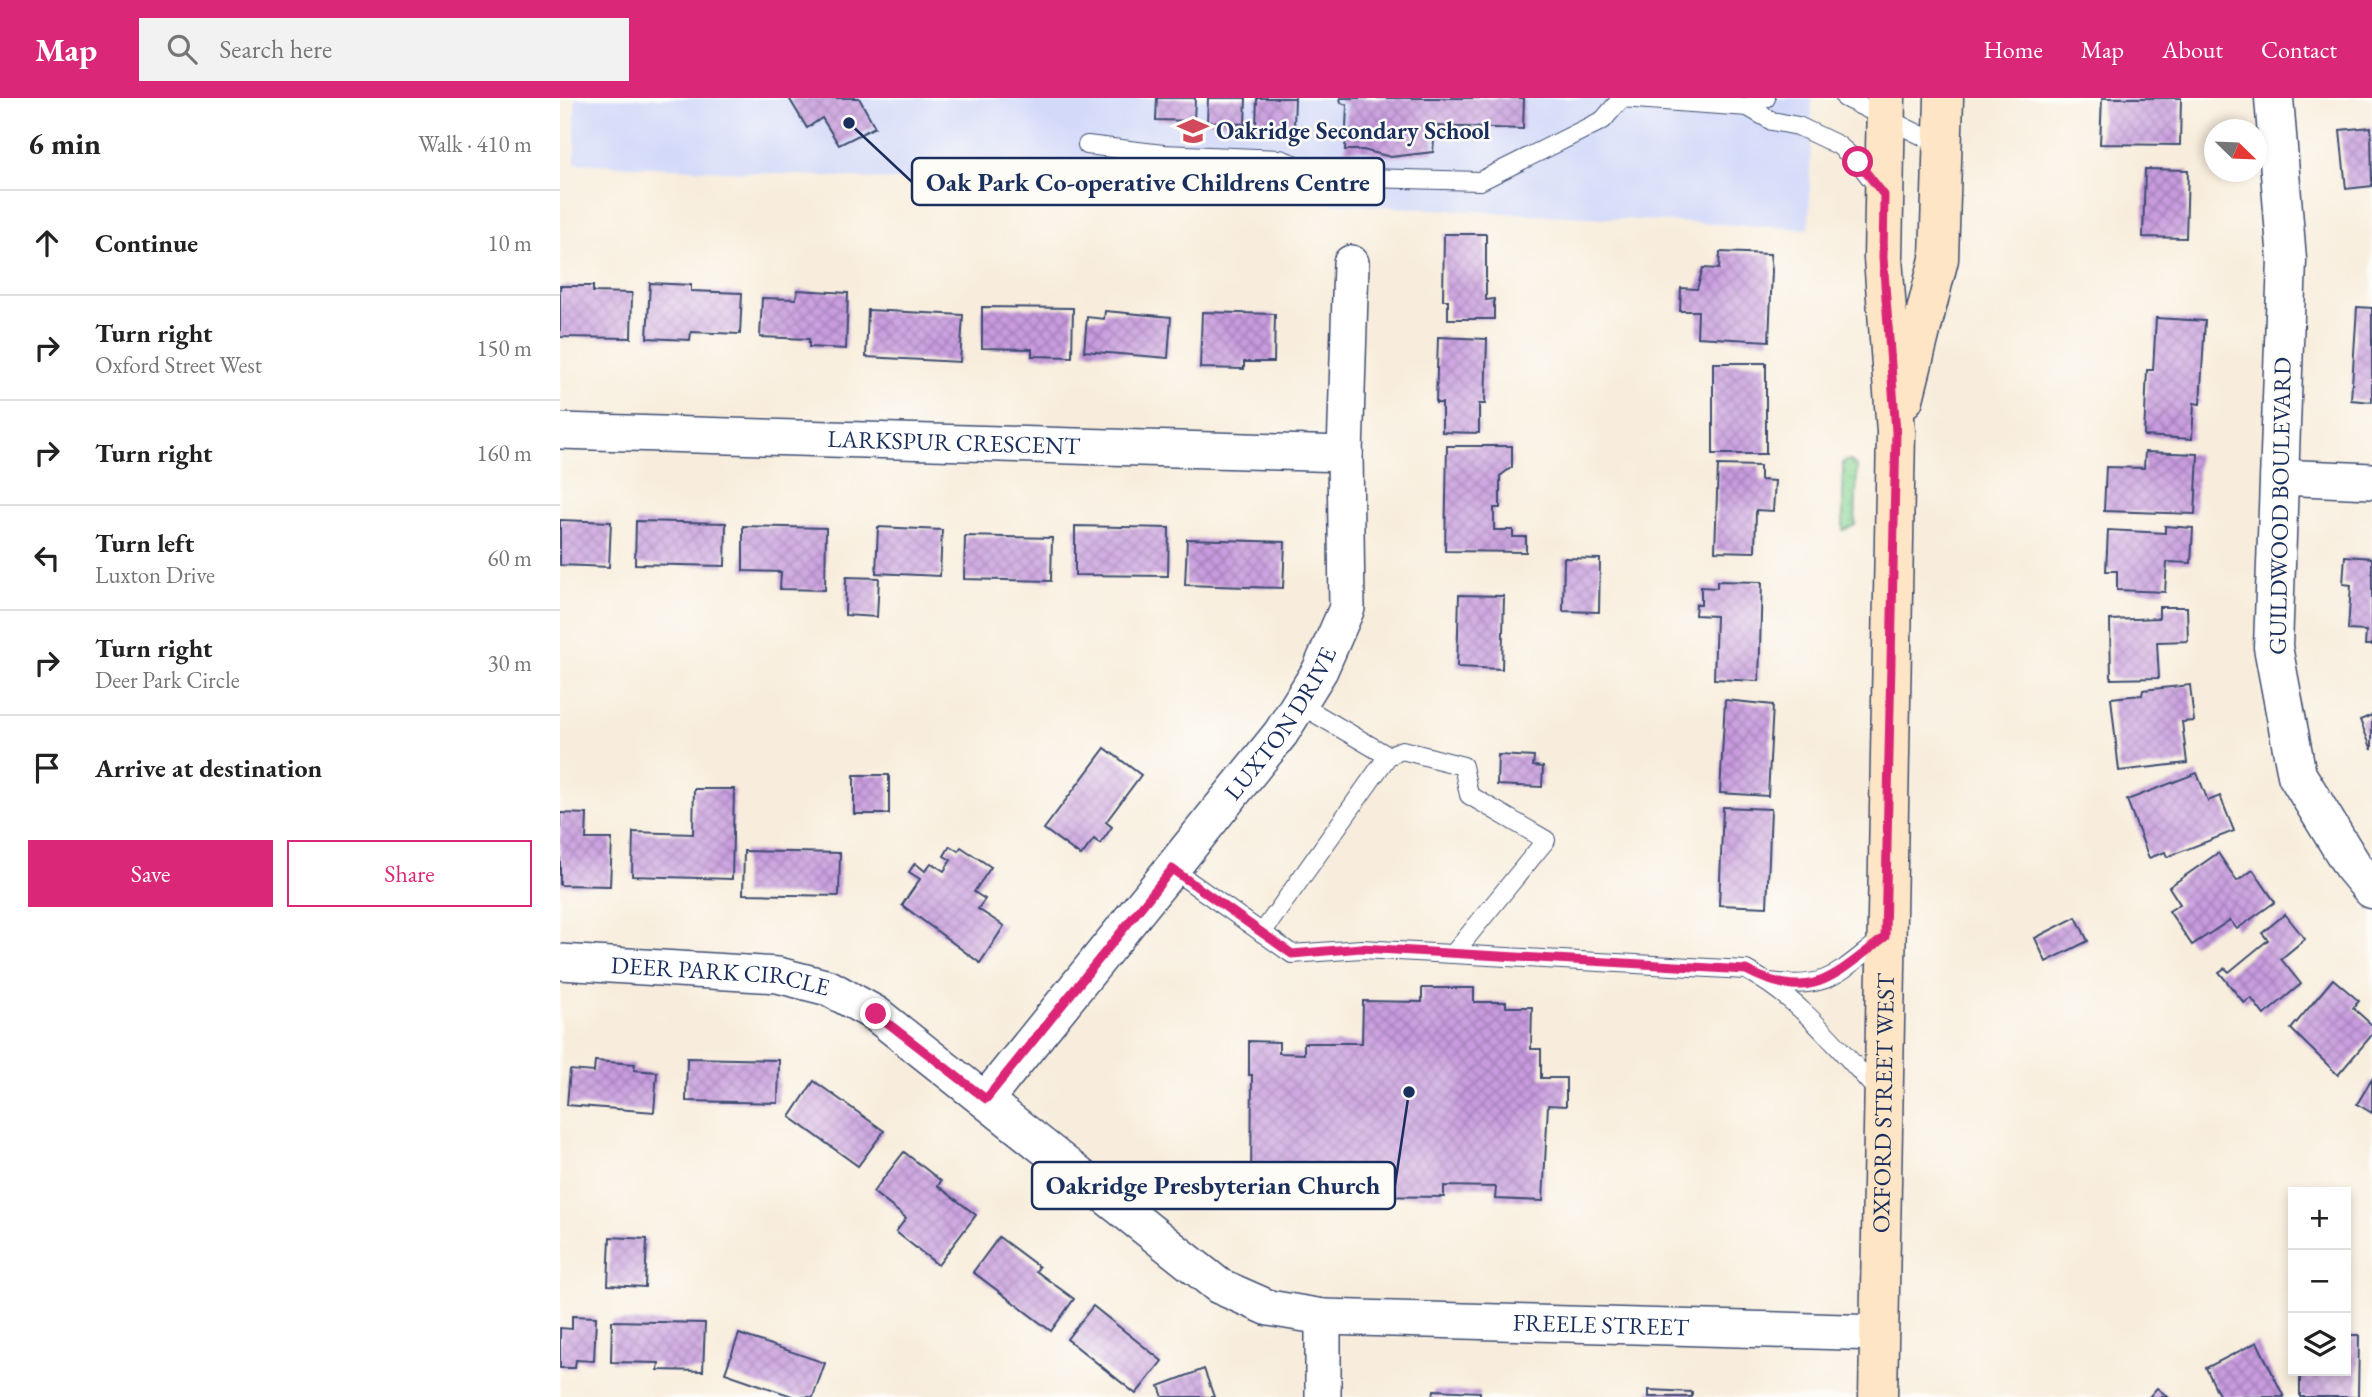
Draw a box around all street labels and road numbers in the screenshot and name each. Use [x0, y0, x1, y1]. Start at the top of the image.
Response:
street label: GUILDWOOD BOULEVARD [2261, 357, 2298, 655]
street label: LARKSPUR CRESCENT [827, 423, 1082, 461]
street label: LUXTON DRIVE [1217, 642, 1343, 806]
street label: DEER PARK CIRCLE [610, 949, 833, 1003]
street label: OXFORD STREET WEST [1865, 972, 1901, 1233]
street label: FREELE STREET [1512, 1306, 1690, 1343]

